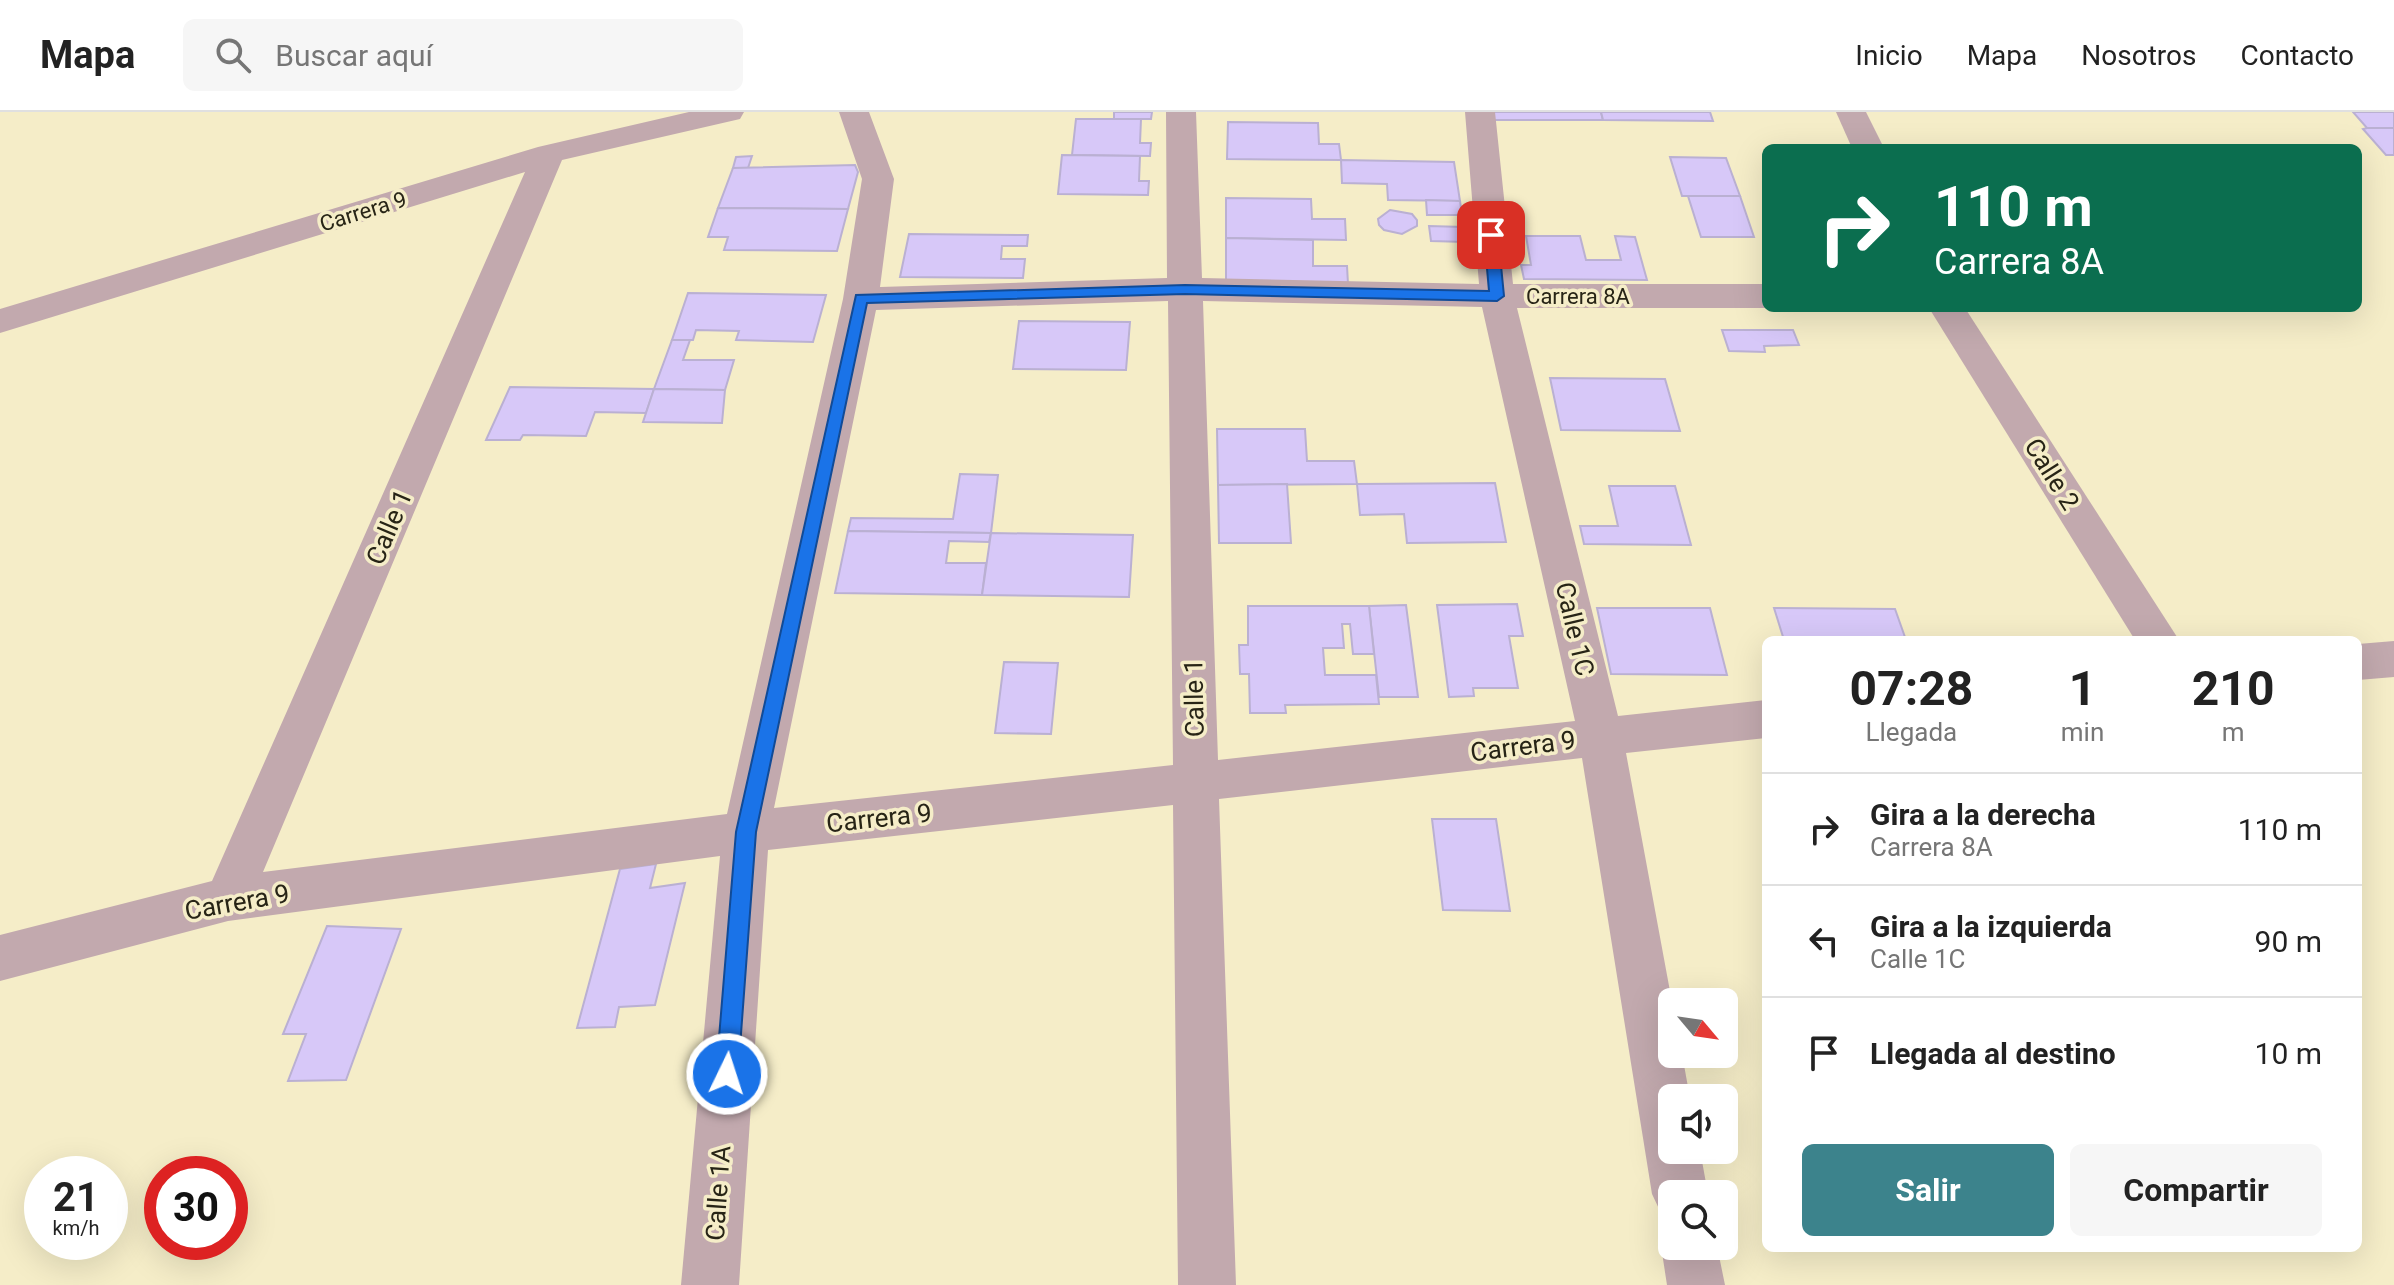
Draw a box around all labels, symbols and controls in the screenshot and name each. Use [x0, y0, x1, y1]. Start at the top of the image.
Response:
search box [183, 19, 743, 91]
text: Mapa [40, 33, 135, 77]
icon: search [211, 33, 255, 77]
text: Buscar aquí [275, 38, 433, 73]
text: Inicio [1855, 39, 1923, 72]
text: Mapa [1967, 39, 2037, 72]
text: Nosotros [2081, 39, 2196, 72]
text: Contacto [2240, 39, 2354, 72]
text: 110 m [1934, 174, 2093, 240]
icon: right [1802, 176, 1906, 280]
street label: Carrera 9 [317, 186, 410, 237]
pin [1457, 201, 1525, 269]
icon: arrive [1469, 213, 1513, 257]
text: Carrera 8A [1934, 241, 2104, 283]
street label: Carrera 8A [1526, 284, 1631, 309]
street label: Calle 2 [2018, 433, 2086, 515]
street label: Calle 1 [360, 485, 418, 569]
street label: Calle 1C [1550, 579, 1600, 679]
street label: Calle 1 [1178, 658, 1210, 738]
text: 07:28 [1850, 660, 1973, 717]
text: 1 [2069, 660, 2096, 717]
text: 210 [2192, 660, 2274, 717]
text: Llegada [1866, 717, 1957, 747]
text: min [2061, 717, 2104, 747]
text: m [2222, 717, 2245, 747]
street label: Carrera 9 [1469, 725, 1577, 767]
text: Gira a la derecha [1870, 797, 2096, 832]
street label: Carrera 9 [825, 798, 933, 838]
icon: right [1802, 807, 1846, 851]
text: 110 m [2238, 812, 2322, 847]
text: Carrera 8A [1870, 832, 1993, 862]
street label: Carrera 9 [182, 878, 292, 926]
text: Gira a la izquierda [1870, 909, 2112, 944]
icon: left [1802, 919, 1846, 963]
text: 90 m [2255, 924, 2322, 959]
text: Calle 1C [1870, 944, 1965, 974]
north arrow [1658, 988, 1738, 1068]
map controls [1658, 988, 1738, 1260]
icon: arrive [1802, 1031, 1846, 1075]
position arrow [685, 1032, 769, 1116]
text: Llegada al destino [1870, 1036, 2116, 1071]
text: 10 m [2255, 1036, 2322, 1071]
button: sound [1658, 1084, 1738, 1164]
street label: Calle 1A [700, 1144, 736, 1242]
button: Salir [1802, 1144, 2054, 1236]
button: Compartir [2070, 1144, 2322, 1236]
speed limit sign: 30 [144, 1156, 248, 1260]
text: 21 [53, 1174, 99, 1221]
button: search [1658, 1180, 1738, 1260]
text: km/h [53, 1216, 99, 1240]

